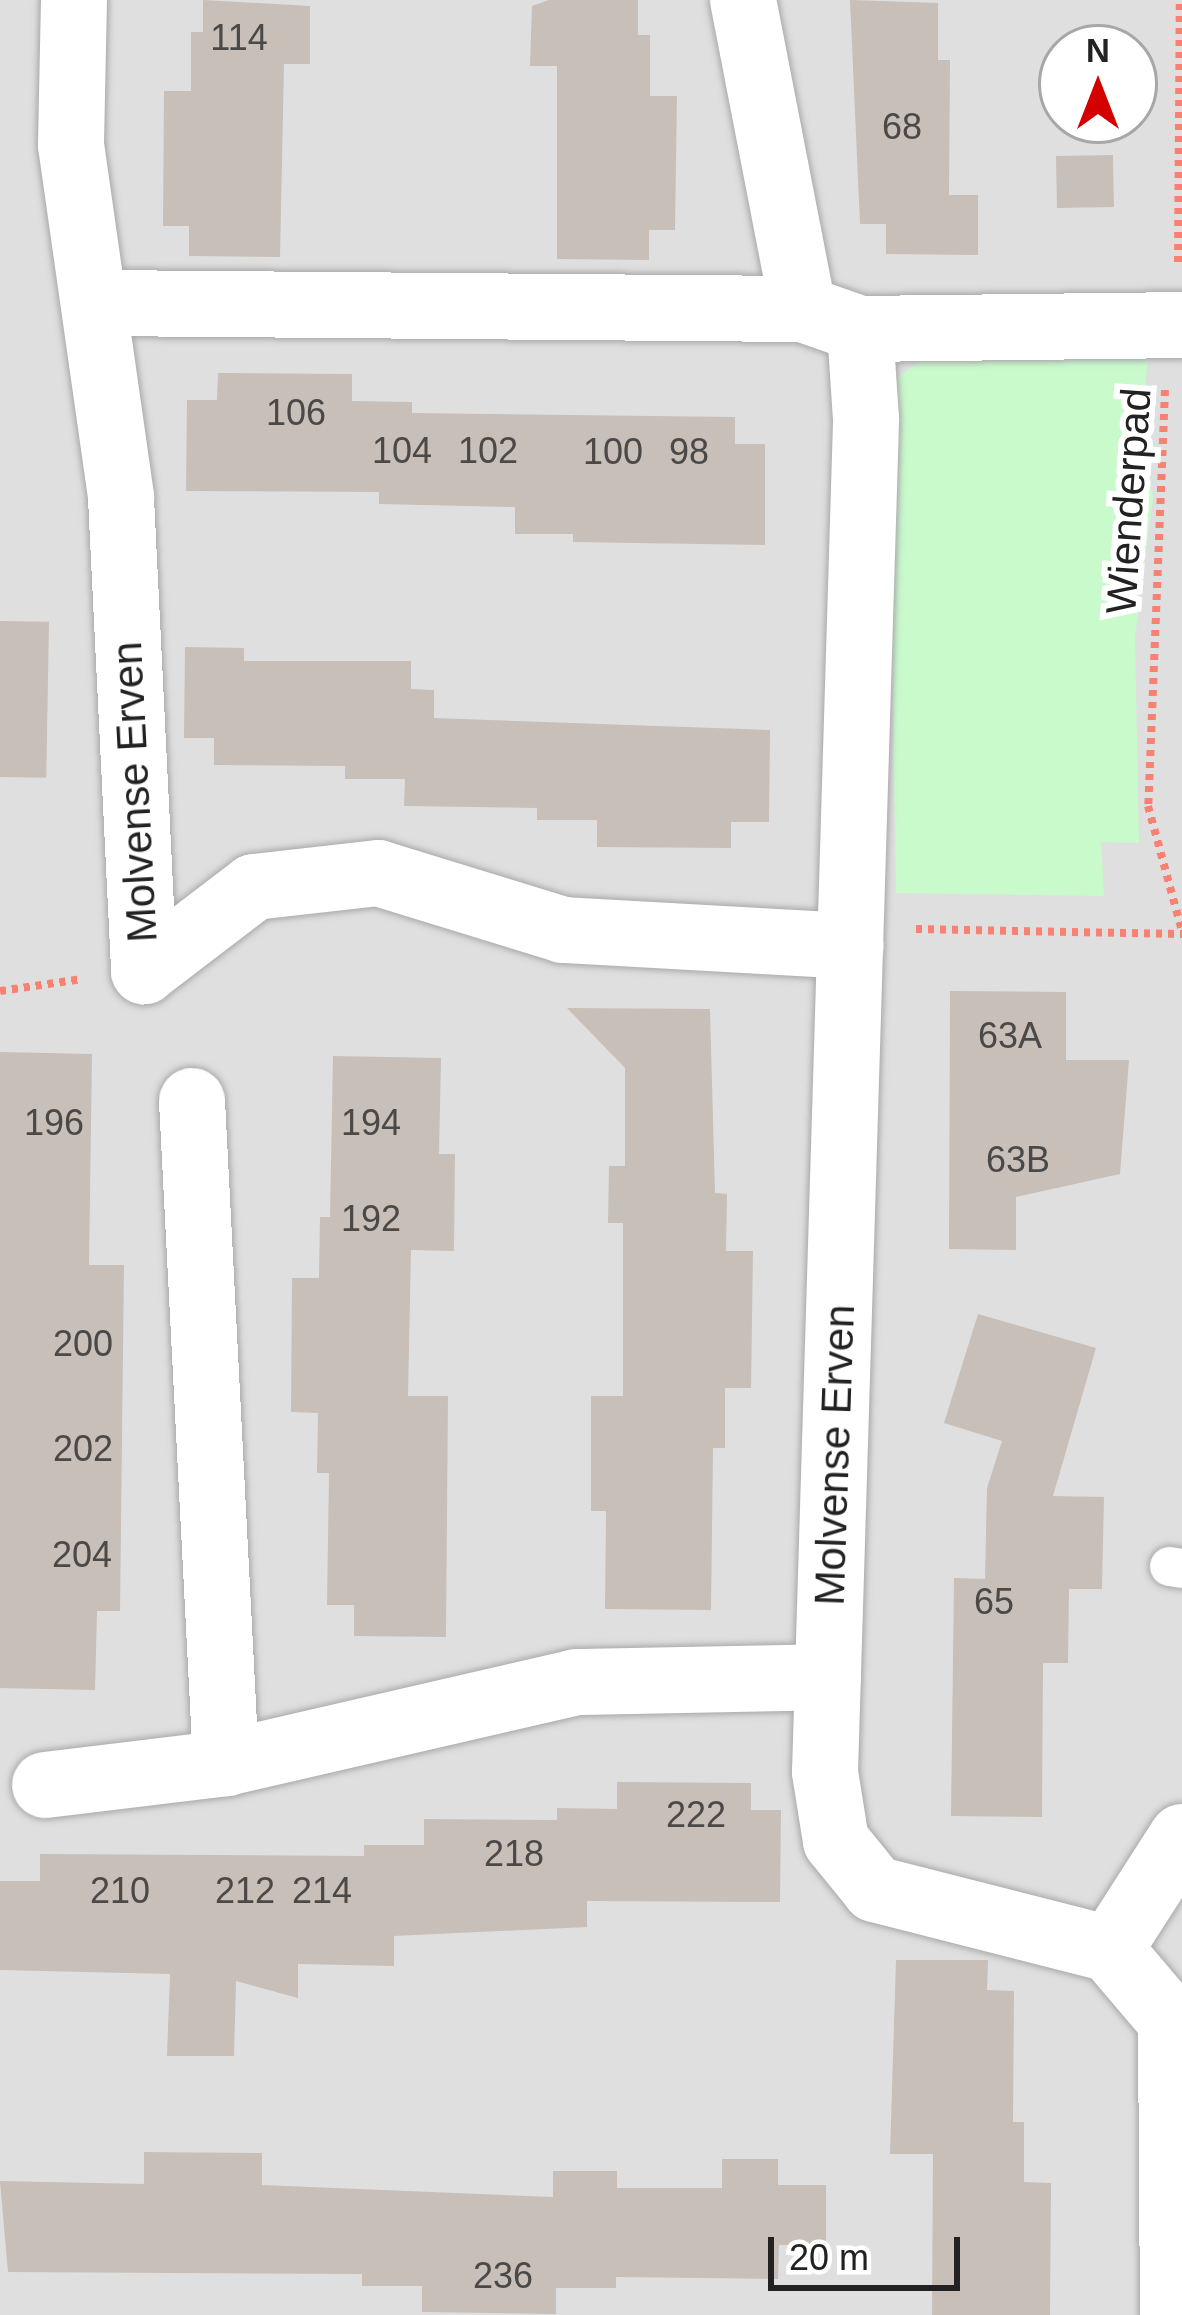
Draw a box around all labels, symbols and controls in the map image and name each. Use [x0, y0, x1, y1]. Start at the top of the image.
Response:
house number: 114 [210, 16, 268, 60]
north arrow [1038, 24, 1158, 144]
text: N [1086, 32, 1110, 69]
house number: 68 [882, 105, 922, 149]
street label: Wienderpad [1096, 386, 1162, 616]
house number: 106 [266, 391, 326, 435]
house number: 104 [372, 429, 432, 473]
house number: 102 [458, 429, 518, 473]
house number: 100 [583, 430, 643, 474]
house number: 98 [669, 430, 709, 474]
street label: Molvense Erven [102, 640, 168, 944]
house number: 63A [978, 1014, 1042, 1058]
house number: 196 [24, 1101, 84, 1145]
house number: 194 [341, 1101, 401, 1145]
house number: 63B [986, 1138, 1050, 1182]
house number: 192 [341, 1197, 401, 1241]
street label: Molvense Erven [805, 1304, 865, 1606]
house number: 200 [53, 1322, 113, 1366]
house number: 202 [53, 1427, 113, 1471]
house number: 204 [52, 1533, 112, 1577]
house number: 65 [974, 1580, 1014, 1624]
house number: 222 [666, 1793, 726, 1837]
house number: 218 [484, 1832, 544, 1876]
house number: 210 [90, 1869, 150, 1913]
house number: 212 [215, 1869, 275, 1913]
house number: 214 [292, 1869, 352, 1913]
scale bar [774, 2213, 966, 2287]
text: 20 m [789, 2237, 869, 2278]
house number: 236 [473, 2254, 533, 2298]

